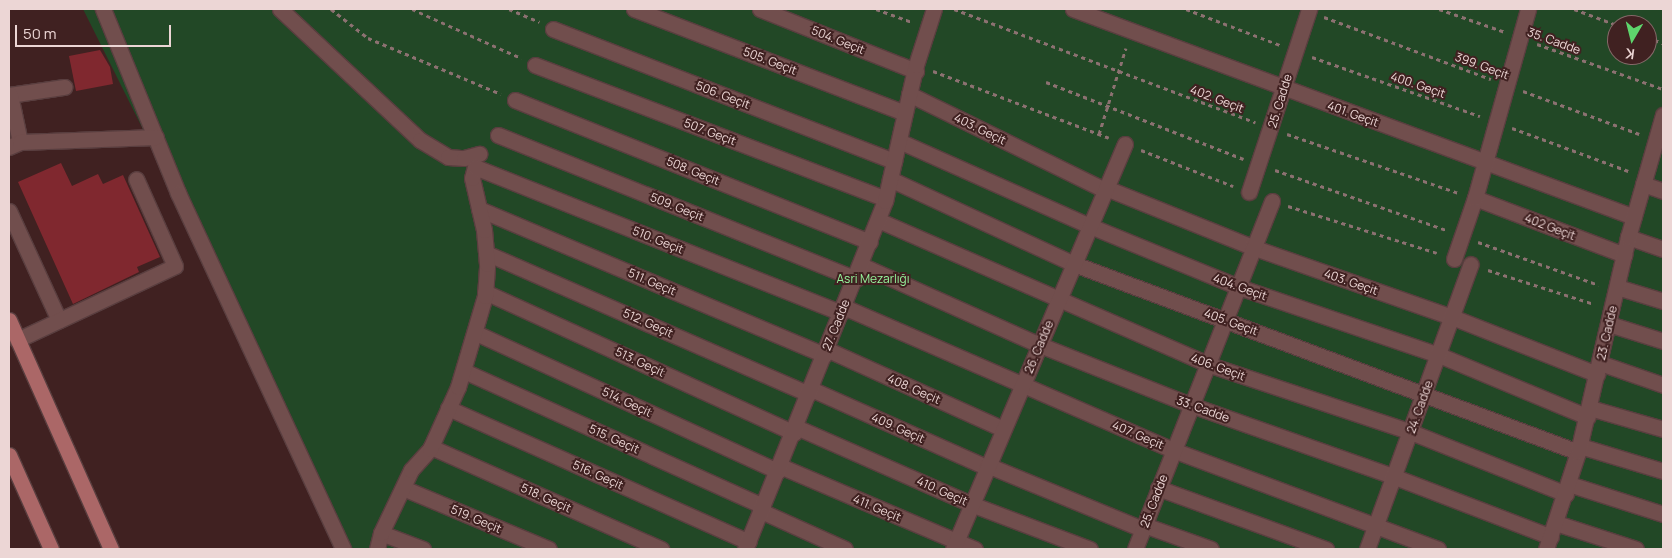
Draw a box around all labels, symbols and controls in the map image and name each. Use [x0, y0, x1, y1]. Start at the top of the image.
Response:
scale bar [18, 15, 174, 47]
north arrow [1607, 15, 1657, 65]
text: 50 m [23, 23, 57, 44]
street label: 504. Geçit [809, 23, 867, 57]
street label: 35. Cadde [1525, 25, 1583, 57]
street label: 505. Geçit [741, 44, 799, 78]
text: K [1624, 44, 1636, 64]
street label: 399. Geçit [1453, 50, 1511, 82]
street label: 400. Geçit [1389, 69, 1447, 101]
street label: 25. Cadde [1265, 72, 1295, 130]
street label: 506. Geçit [694, 78, 752, 112]
street label: 402. Geçit [1188, 82, 1246, 116]
street label: 401. Geçit [1325, 98, 1381, 130]
street label: 403. Geçit [952, 110, 1008, 148]
street label: 507. Geçit [682, 116, 738, 148]
street label: 508. Geçit [664, 154, 722, 188]
street label: 509. Geçit [648, 190, 706, 224]
street label: 402 Geçit [1523, 211, 1577, 243]
street label: 510. Geçit [630, 223, 686, 257]
street label: 511. Geçit [626, 265, 678, 299]
street label: 403. Geçit [1322, 266, 1380, 298]
street label: 404. Geçit [1211, 271, 1269, 303]
park label: Asri Mezarlığı [836, 272, 910, 286]
street label: 27. Cadde [819, 297, 853, 353]
street label: 23. Cadde [1594, 304, 1620, 362]
street label: 512. Geçit [621, 306, 675, 340]
street label: 405. Geçit [1202, 306, 1260, 338]
street label: 26. Cadde [1021, 318, 1057, 376]
street label: 513. Geçit [613, 344, 667, 380]
street label: 406. Geçit [1189, 351, 1247, 383]
street label: 408. Geçit [885, 371, 943, 407]
street label: 24. Cadde [1404, 379, 1436, 435]
street label: 514. Geçit [600, 384, 654, 420]
street label: 33. Cadde [1175, 393, 1231, 425]
street label: 409. Geçit [869, 410, 927, 446]
street label: 407. Geçit [1110, 418, 1166, 452]
street label: 515. Geçit [587, 422, 641, 456]
street label: 516. Geçit [570, 457, 626, 493]
street label: 25. Cadde [1137, 472, 1171, 530]
street label: 410. Geçit [914, 473, 970, 509]
street label: 518. Geçit [519, 481, 573, 515]
street label: 411. Geçit [851, 491, 903, 525]
street label: 519. Geçit [448, 502, 504, 536]

